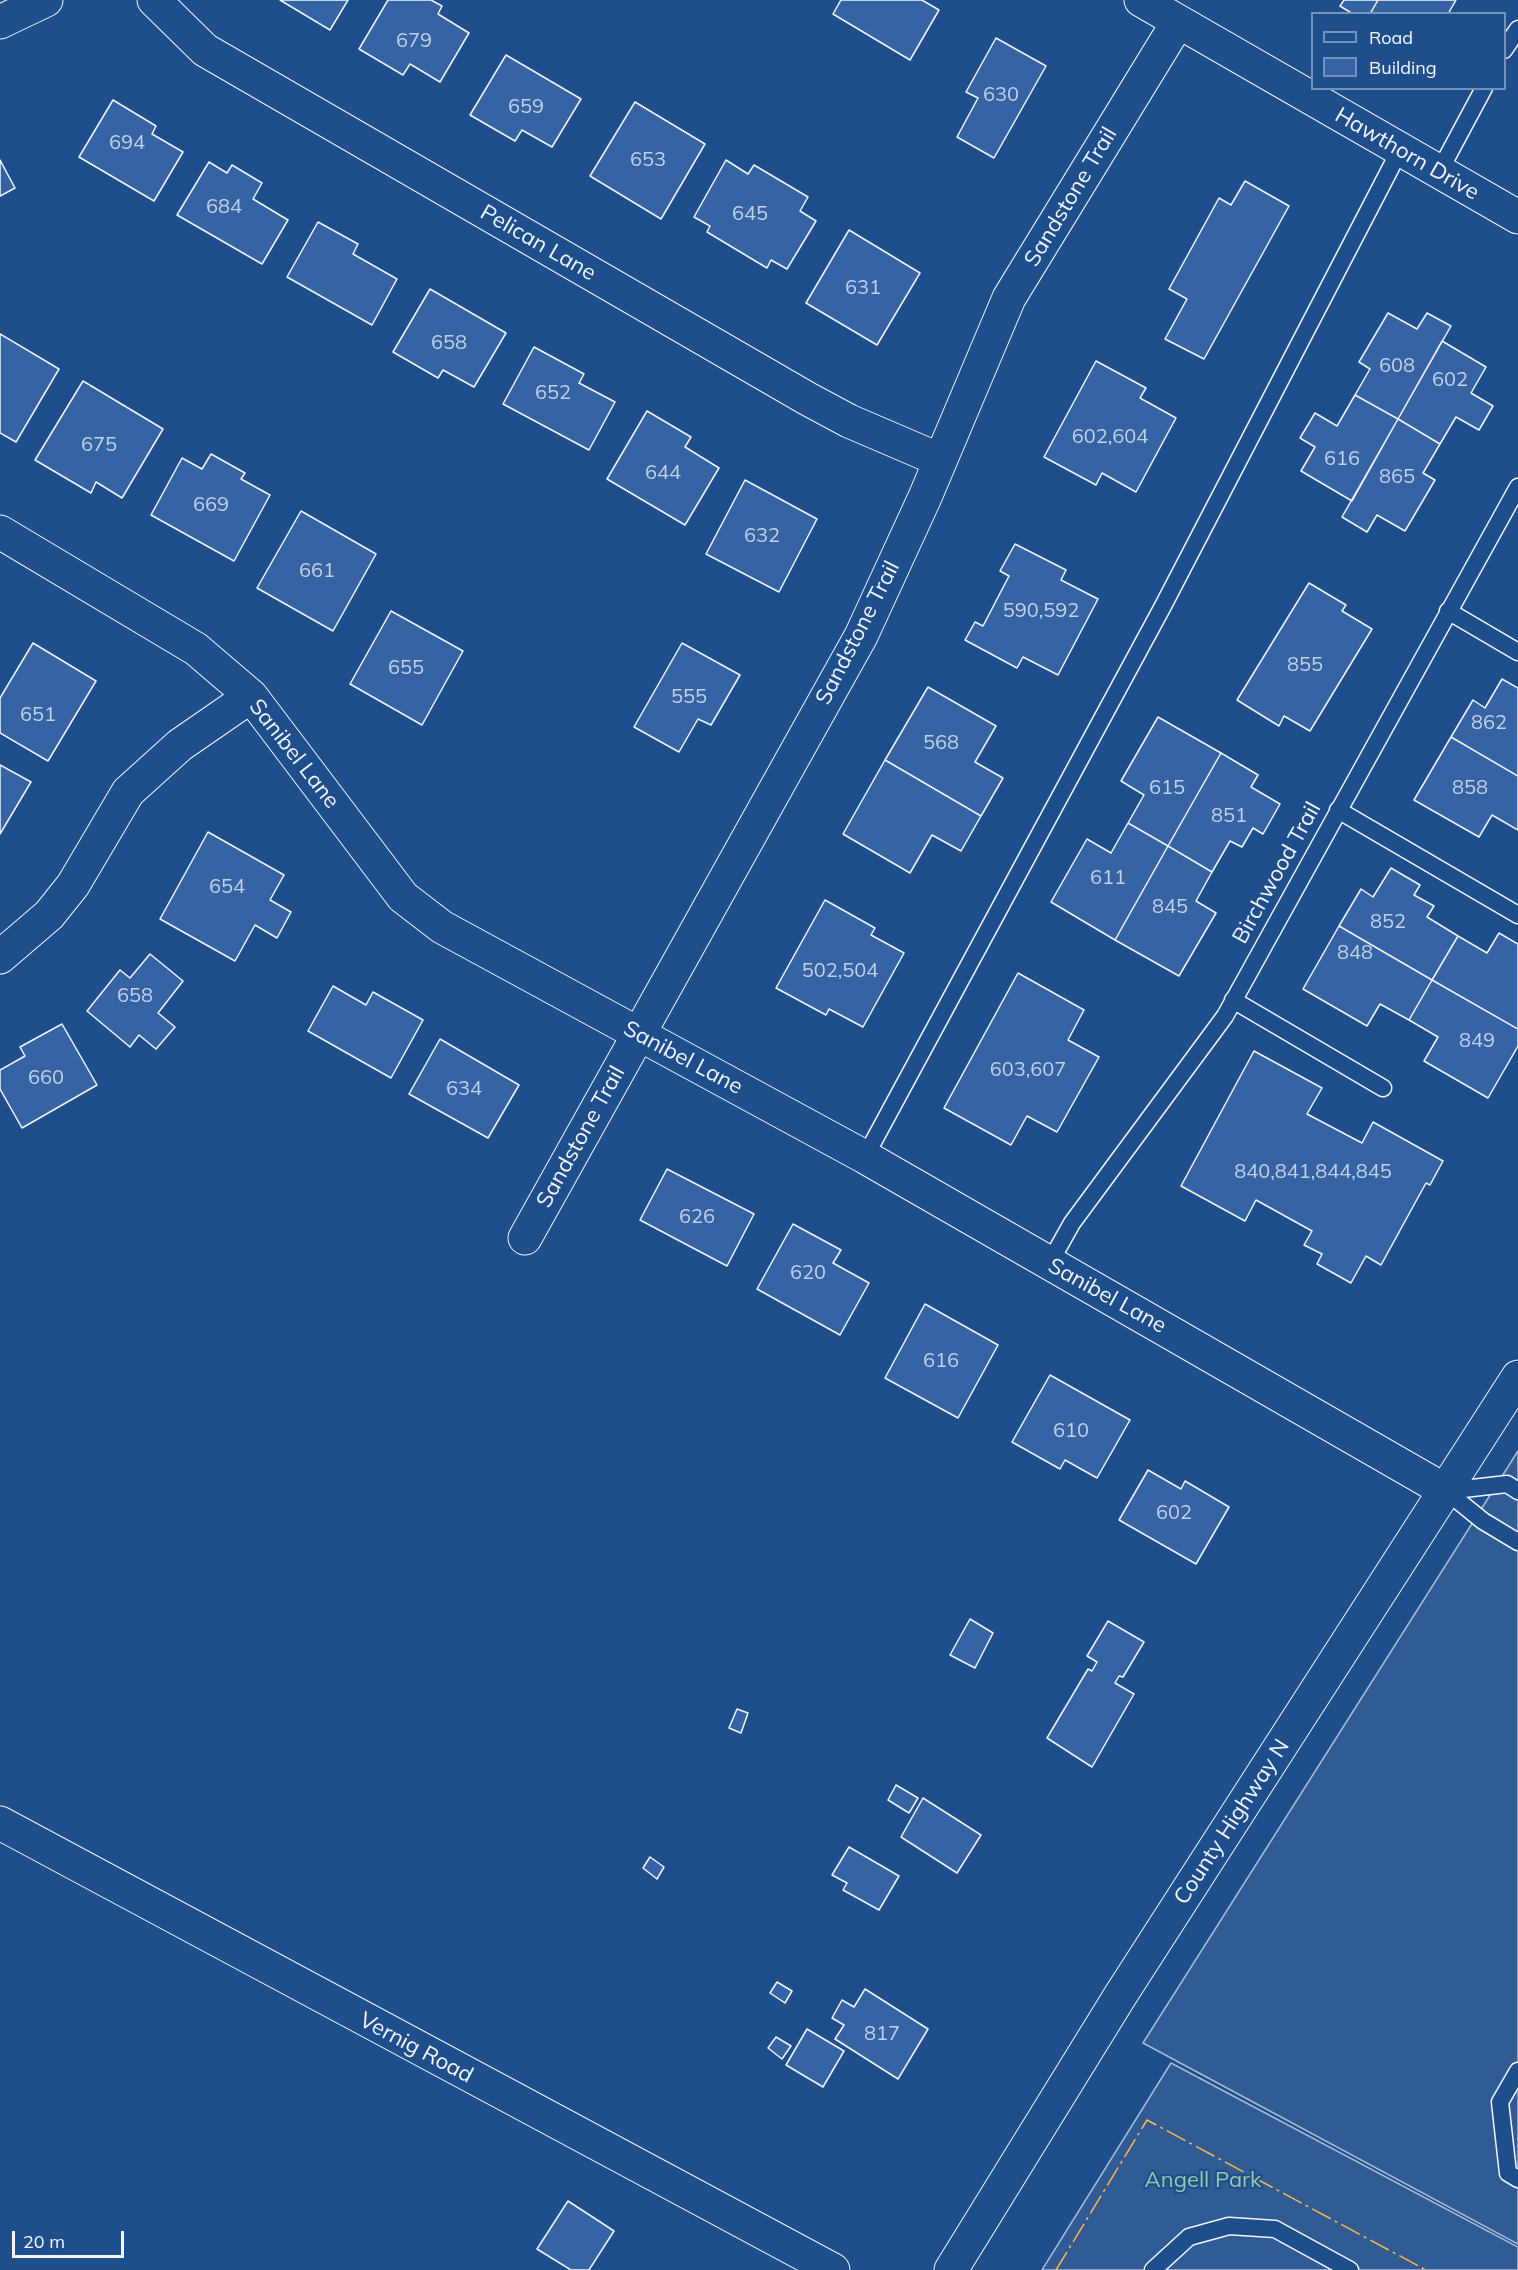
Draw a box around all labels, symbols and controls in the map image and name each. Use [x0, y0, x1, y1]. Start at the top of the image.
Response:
legend [1311, 12, 1506, 90]
text: Road [1369, 26, 1413, 49]
house number: 679 [396, 29, 432, 53]
text: Building [1369, 56, 1437, 79]
house number: 630 [983, 83, 1019, 107]
house number: 659 [508, 95, 544, 119]
street label: Hawthorn Drive [1330, 102, 1484, 206]
street label: Sandstone Trail [1019, 123, 1123, 271]
house number: 694 [109, 131, 145, 155]
house number: 653 [630, 148, 666, 172]
house number: 684 [206, 195, 242, 219]
street label: Pelican Lane [476, 199, 600, 287]
house number: 645 [732, 202, 768, 226]
house number: 631 [845, 276, 881, 300]
house number: 658 [431, 331, 467, 355]
house number: 608 [1379, 354, 1415, 378]
house number: 602 [1432, 368, 1468, 392]
house number: 652 [535, 381, 571, 405]
house number: 602,604 [1072, 425, 1148, 449]
house number: 675 [81, 433, 117, 457]
house number: 616 [1324, 447, 1360, 471]
house number: 644 [645, 461, 681, 485]
house number: 865 [1379, 465, 1415, 489]
house number: 669 [193, 493, 229, 517]
house number: 632 [744, 524, 780, 548]
street label: Sandstone Trail [810, 557, 906, 709]
house number: 661 [299, 559, 335, 583]
house number: 590,592 [1003, 599, 1079, 623]
house number: 855 [1287, 653, 1323, 677]
house number: 655 [388, 656, 424, 680]
house number: 555 [671, 685, 707, 709]
street label: Sanibel Lane [243, 694, 345, 814]
house number: 651 [20, 703, 56, 727]
house number: 862 [1471, 711, 1507, 735]
house number: 568 [923, 731, 959, 755]
house number: 615 [1149, 776, 1185, 800]
house number: 858 [1452, 776, 1488, 800]
street label: Birchwood Trail [1227, 798, 1327, 948]
house number: 851 [1211, 804, 1247, 828]
house number: 611 [1090, 866, 1126, 890]
house number: 654 [209, 875, 245, 899]
house number: 845 [1152, 895, 1188, 919]
house number: 852 [1370, 910, 1406, 934]
house number: 848 [1337, 941, 1373, 965]
house number: 502,504 [802, 959, 878, 983]
house number: 658 [117, 984, 153, 1008]
street label: Sanibel Lane [619, 1016, 747, 1100]
house number: 849 [1459, 1029, 1495, 1053]
house number: 603,607 [990, 1058, 1066, 1082]
street label: Sandstone Trail [531, 1062, 631, 1212]
house number: 660 [28, 1066, 64, 1090]
house number: 634 [446, 1077, 482, 1101]
house number: 840,841,844,845 [1234, 1160, 1392, 1184]
house number: 626 [679, 1205, 715, 1229]
street label: Sanibel Lane [1043, 1253, 1171, 1339]
house number: 620 [790, 1261, 826, 1285]
house number: 616 [923, 1349, 959, 1373]
house number: 610 [1053, 1419, 1089, 1443]
house number: 602 [1156, 1501, 1192, 1525]
street label: County Highway N [1169, 1734, 1295, 1910]
street label: Vernig Road [355, 2007, 477, 2089]
house number: 817 [864, 2022, 900, 2046]
park label: Angell Park [1145, 2167, 1261, 2193]
scale bar [15, 2219, 128, 2257]
text: 20 m [23, 2230, 65, 2253]

